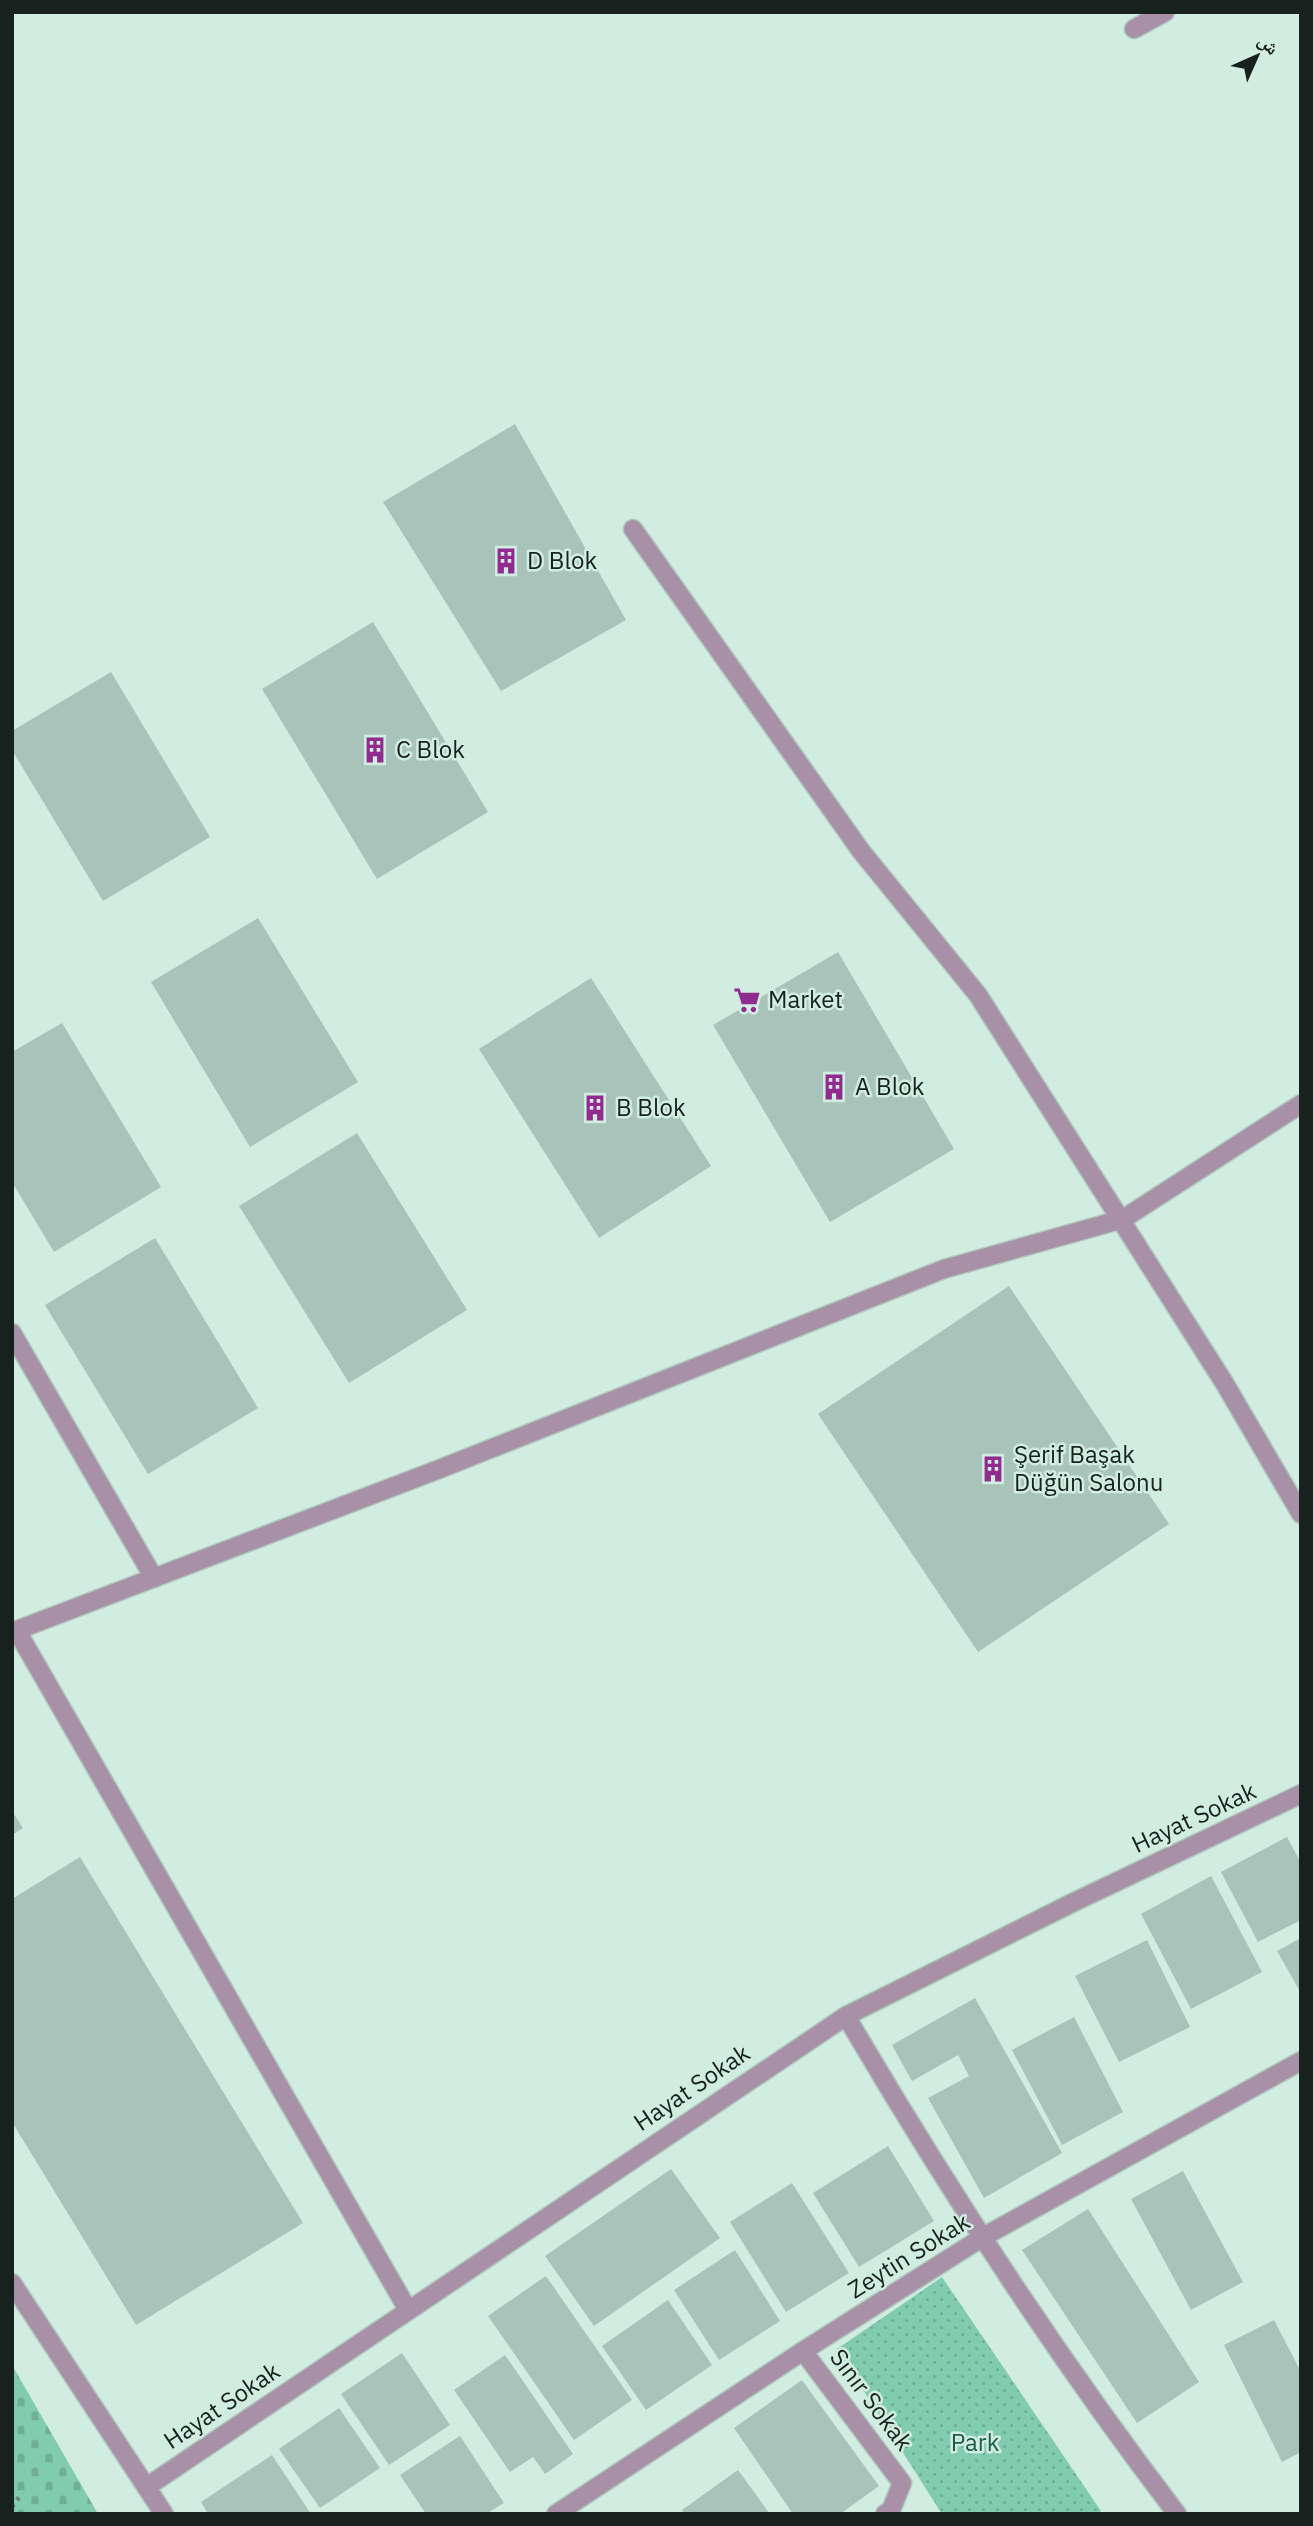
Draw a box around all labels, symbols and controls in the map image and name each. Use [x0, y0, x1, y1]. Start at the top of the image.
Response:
north arrow [1222, 21, 1292, 91]
text: ش [1253, 28, 1285, 60]
place label: D Blok [527, 544, 597, 576]
building icon: D Blok [491, 546, 521, 576]
place label: C Blok [396, 733, 465, 765]
building icon: C Blok [360, 735, 390, 765]
place label: Market [768, 983, 843, 1015]
supermarket icon: Market [732, 985, 762, 1015]
place label: A Blok [855, 1070, 925, 1102]
building icon: A Blok [819, 1072, 849, 1102]
place label: B Blok [616, 1091, 686, 1123]
building icon: B Blok [580, 1093, 610, 1123]
place label: Şerif Başak Düğün Salonu [1014, 1438, 1163, 1498]
building icon: Şerif Başak Düğün Salonu [978, 1454, 1008, 1484]
street label: Hayat Sokak [1126, 1774, 1261, 1860]
street label: Hayat Sokak [627, 2036, 756, 2138]
street label: Zeytin Sokak [842, 2205, 976, 2305]
street label: Sınır Sokak [823, 2342, 921, 2457]
street label: Hayat Sokak [157, 2354, 286, 2456]
park label: Park [951, 2426, 1000, 2458]

